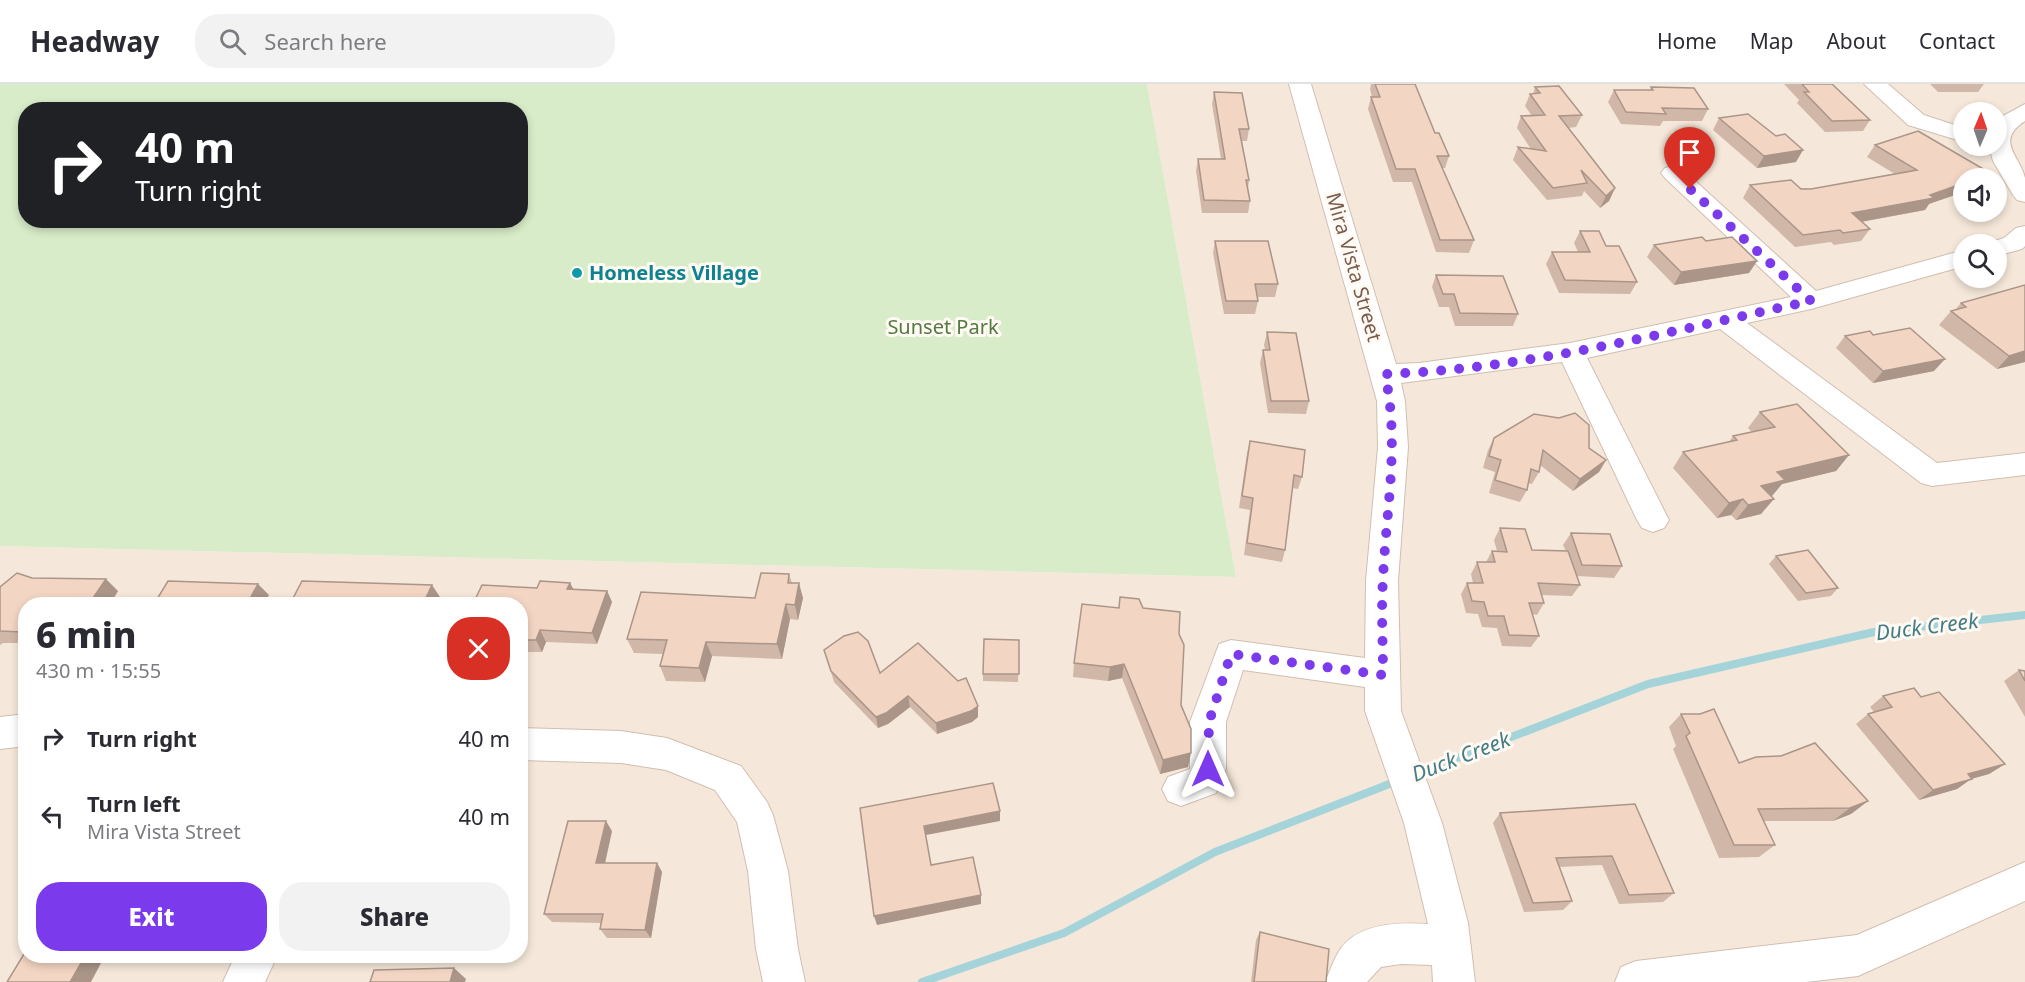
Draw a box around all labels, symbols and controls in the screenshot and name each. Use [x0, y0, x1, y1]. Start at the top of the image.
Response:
search box [195, 14, 615, 68]
text: Headway [30, 22, 159, 60]
icon: search [216, 25, 249, 58]
text: Search here [264, 26, 387, 56]
text: Home [1657, 27, 1717, 55]
text: Map [1750, 27, 1793, 55]
text: About [1826, 27, 1886, 55]
text: Contact [1919, 27, 1995, 55]
north arrow [1953, 102, 2007, 156]
map controls [1953, 102, 2007, 288]
text: 40 m [135, 118, 235, 175]
icon: right [36, 126, 114, 204]
pin [1664, 127, 1715, 189]
icon: arrive [1673, 136, 1706, 169]
button: sound [1953, 168, 2007, 222]
text: Turn right [135, 172, 261, 209]
street label: Mira Vista Street [1320, 189, 1389, 345]
button: search [1953, 234, 2007, 288]
place label: Homeless Village [589, 259, 759, 286]
marker: Homeless Village [570, 266, 584, 280]
park label: Sunset Park [887, 313, 999, 340]
water label: Duck Creek [1874, 606, 1981, 646]
text: 6 min [36, 610, 137, 659]
button: close [447, 617, 510, 680]
text: 430 m · 15:55 [36, 657, 161, 684]
icon: right [36, 722, 69, 755]
text: Turn right [87, 723, 197, 753]
text: 40 m [459, 723, 510, 753]
water label: Duck Creek [1407, 724, 1515, 788]
position arrow [1176, 737, 1240, 801]
text: Turn left [87, 788, 181, 818]
icon: left [36, 800, 69, 833]
text: 40 m [459, 801, 510, 831]
text: Mira Vista Street [87, 818, 241, 845]
button: Exit [36, 882, 267, 951]
button: Share [279, 882, 510, 951]

